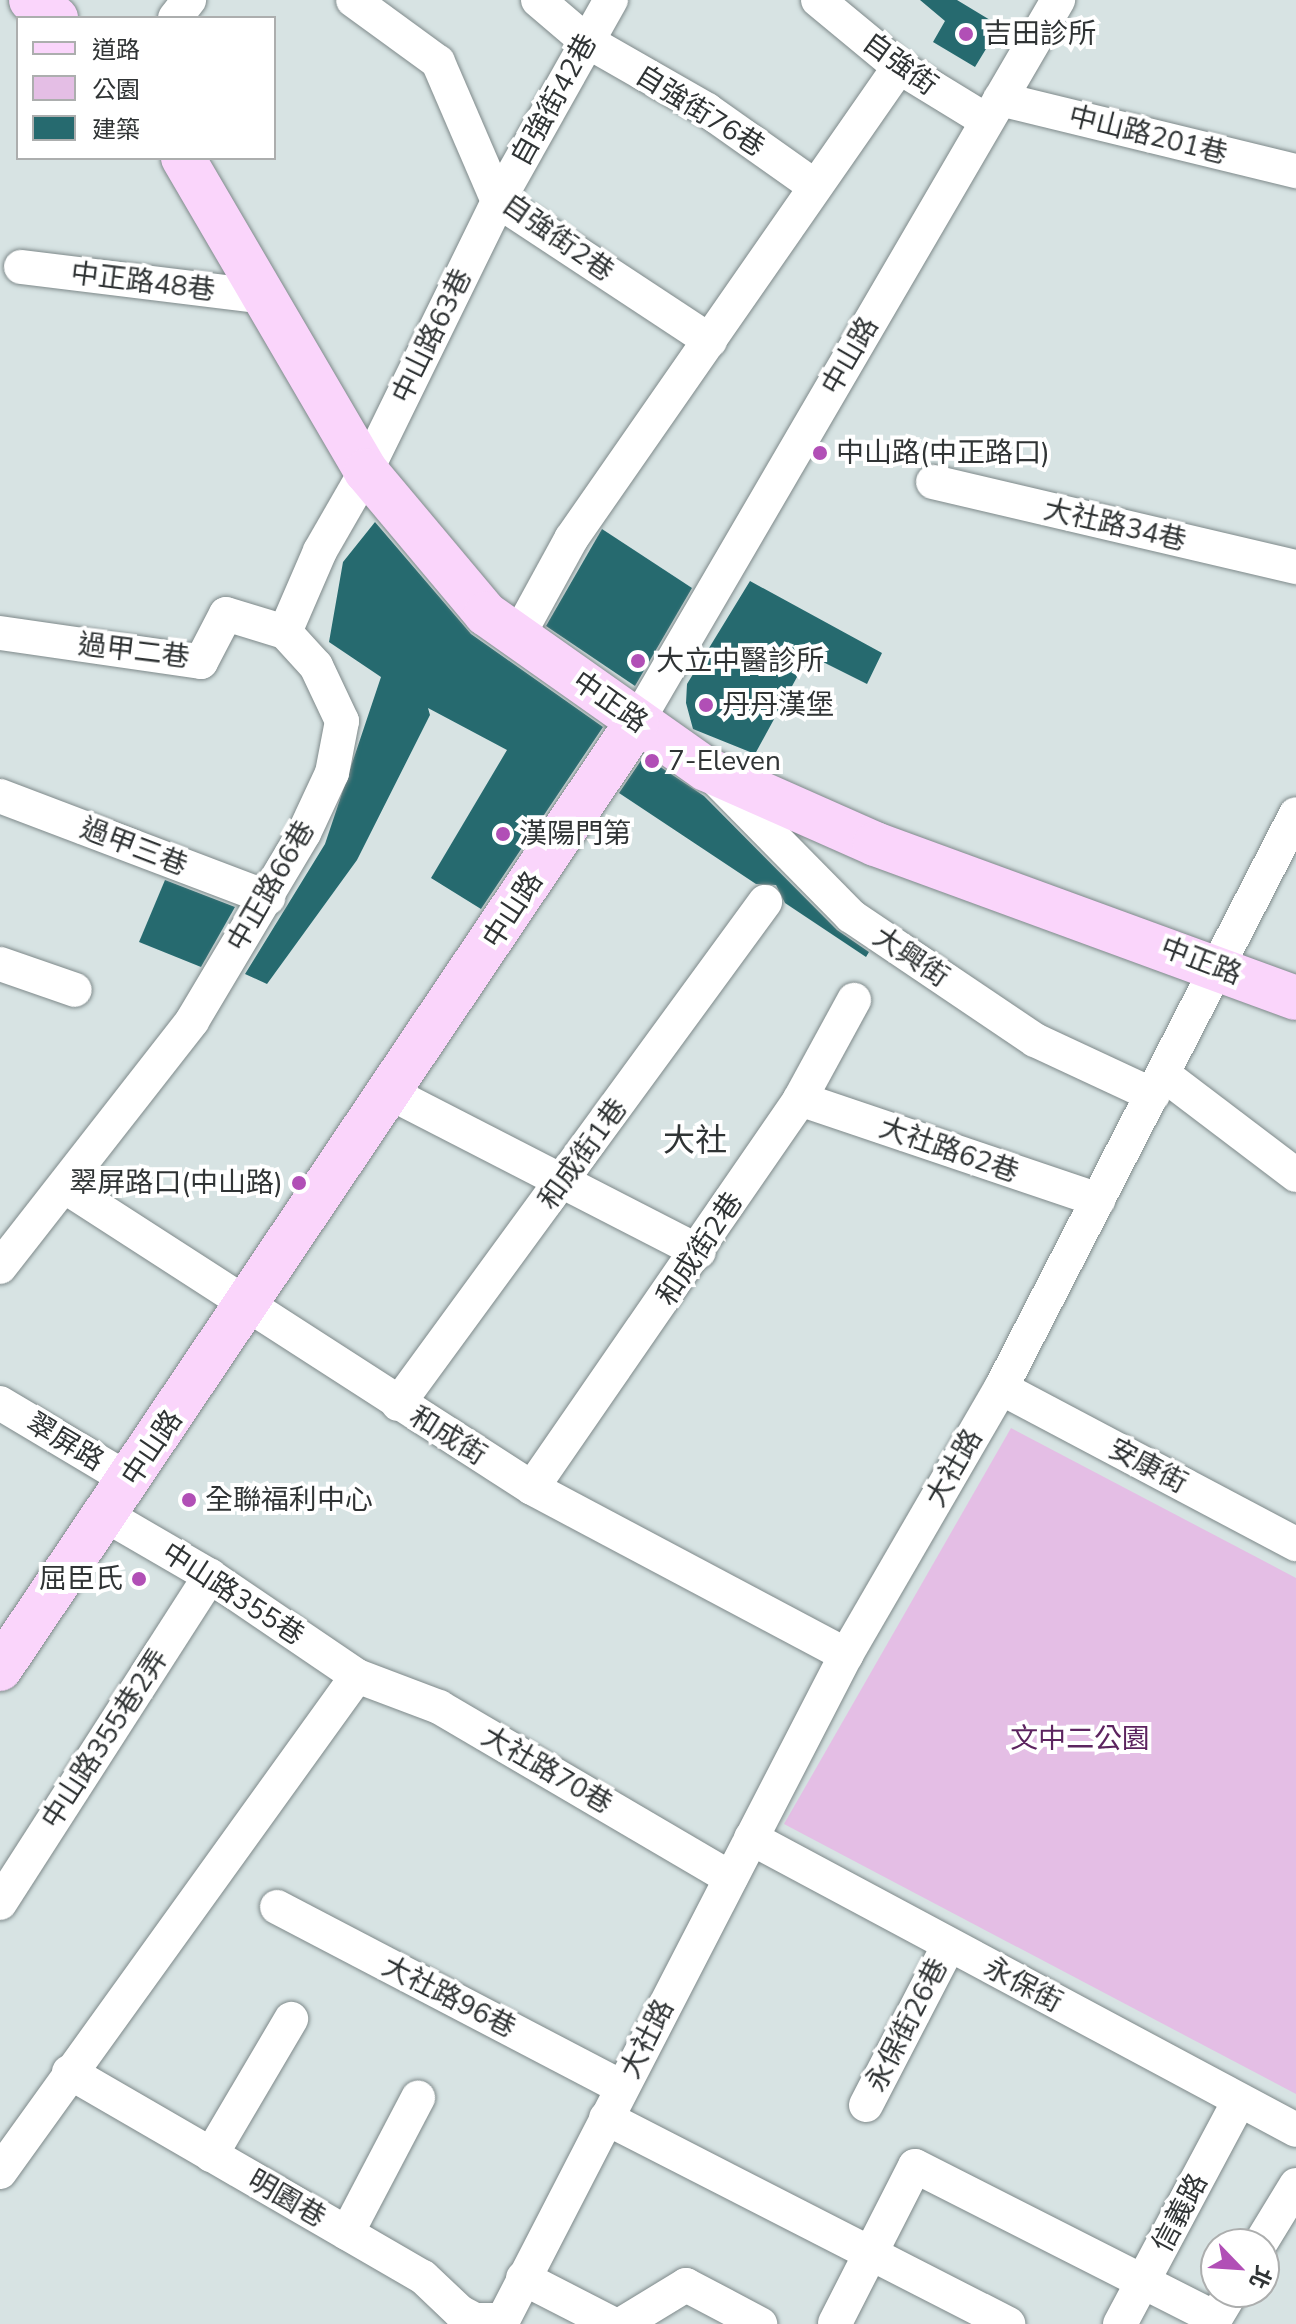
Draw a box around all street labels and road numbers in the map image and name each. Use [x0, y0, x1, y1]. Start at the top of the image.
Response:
street label: 自強街 [856, 26, 944, 102]
street label: 自強街42巷 [504, 28, 604, 172]
street label: 自強街76巷 [629, 58, 771, 164]
street label: 中山路201巷 [1065, 99, 1231, 171]
street label: 自強街2巷 [496, 187, 620, 289]
street label: 中正路48巷 [69, 256, 217, 308]
street label: 中山路63巷 [385, 263, 479, 409]
street label: 中山路 [814, 311, 886, 401]
street label: 大社路34巷 [1040, 492, 1190, 558]
street label: 過甲二巷 [76, 628, 192, 674]
street label: 中正路 [566, 664, 654, 740]
street label: 過甲三巷 [76, 811, 192, 883]
street label: 中正路66巷 [220, 815, 322, 957]
street label: 中山路 [476, 866, 550, 954]
street label: 大興街 [867, 920, 955, 994]
street label: 中正路 [1156, 930, 1246, 992]
street label: 和成街1巷 [532, 1092, 634, 1216]
street label: 大社路62巷 [875, 1110, 1023, 1190]
street label: 和成街2巷 [650, 1186, 750, 1312]
street label: 和成街 [403, 1399, 493, 1473]
street label: 中山路 [115, 1404, 189, 1492]
street label: 翠屏路 [20, 1406, 110, 1478]
street label: 大社路 [918, 1423, 990, 1513]
street label: 安康街 [1103, 1431, 1193, 1501]
street label: 中山路355巷 [156, 1536, 310, 1652]
street label: 中山路355巷2弄 [34, 1643, 176, 1835]
street label: 大社路70巷 [476, 1719, 618, 1821]
street label: 大社路96巷 [377, 1949, 521, 2045]
street label: 永保街 [978, 1950, 1068, 2020]
street label: 永保街26巷 [859, 1953, 955, 2097]
street label: 大社路 [613, 1994, 681, 2084]
street label: 明園巷 [242, 2163, 332, 2235]
street label: 信義路 [1145, 2168, 1215, 2258]

